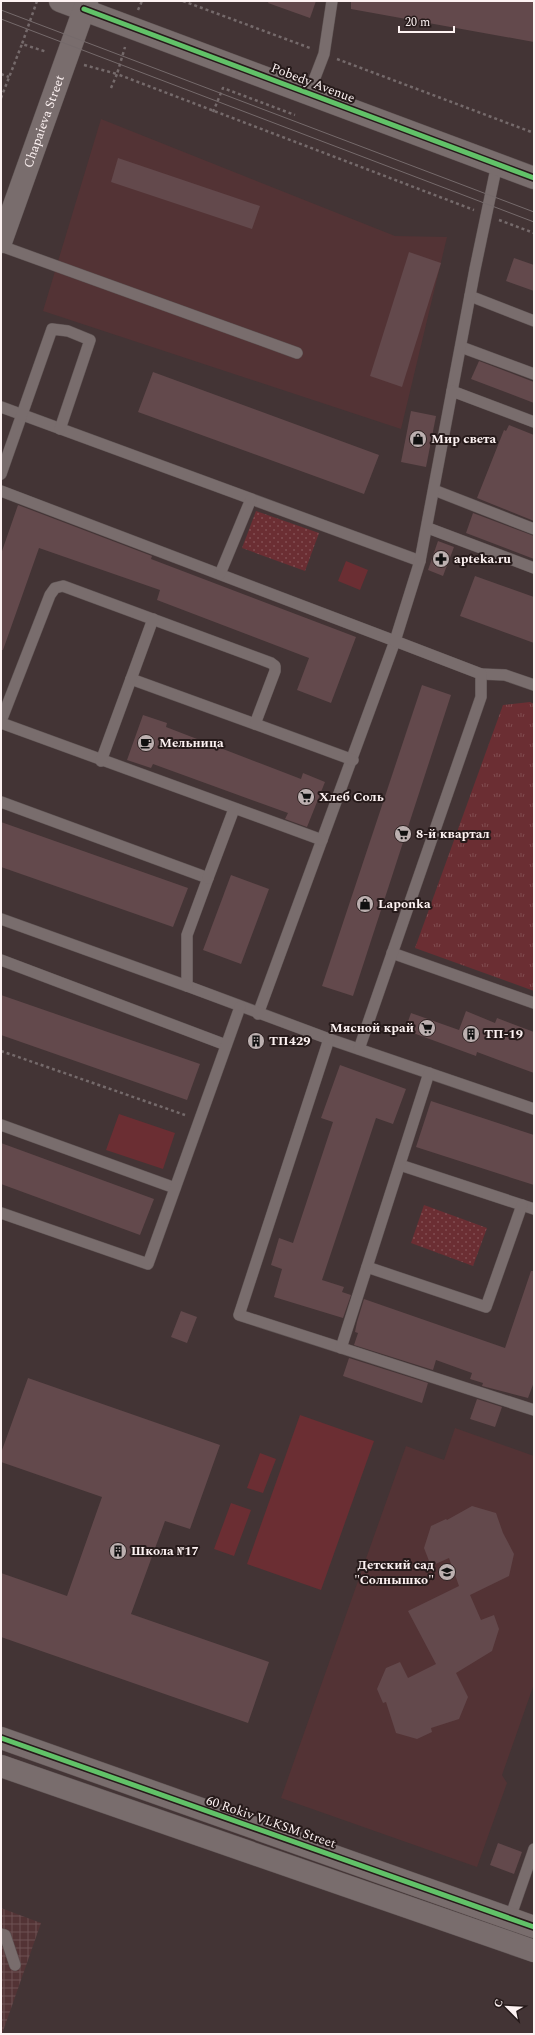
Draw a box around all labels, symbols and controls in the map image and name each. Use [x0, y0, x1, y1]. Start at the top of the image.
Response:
scale bar [399, 8, 454, 34]
text: 20 m [405, 13, 430, 32]
street label: Pobedy Avenue [268, 58, 358, 108]
street label: Chapaieva Street [18, 72, 70, 171]
shop icon: Мир света [408, 429, 428, 449]
place label: Мир света [431, 429, 497, 449]
pharmacy icon: apteka.ru [431, 549, 451, 569]
place label: apteka.ru [454, 549, 511, 569]
cafe icon: Мельница [136, 733, 156, 753]
place label: Мельница [159, 733, 224, 753]
supermarket icon: Хлеб Соль [296, 787, 316, 807]
place label: Хлеб Соль [319, 787, 384, 807]
supermarket icon: 8-й квартал [393, 824, 413, 844]
place label: 8-й квартал [416, 824, 490, 844]
shop icon: Laponka [355, 894, 375, 914]
place label: Laponka [378, 894, 431, 914]
place label: Мясной край [330, 1018, 414, 1038]
supermarket icon: Мясной край [417, 1018, 437, 1038]
building icon: ТП-19 [461, 1024, 481, 1044]
place label: ТП-19 [484, 1024, 523, 1044]
building icon: ТП429 [246, 1031, 266, 1051]
place label: ТП429 [269, 1031, 311, 1051]
building icon: Школа №17 [108, 1541, 128, 1561]
place label: Школа №17 [131, 1541, 199, 1561]
place label: Детский сад "Солнышко" [354, 1555, 434, 1590]
school or university icon: Детский сад "Солнышко" [437, 1562, 457, 1582]
street label: 60 Rokiv VLKSM Street [203, 1790, 339, 1854]
north arrow [487, 1987, 527, 2027]
text: С [489, 1996, 508, 2010]

